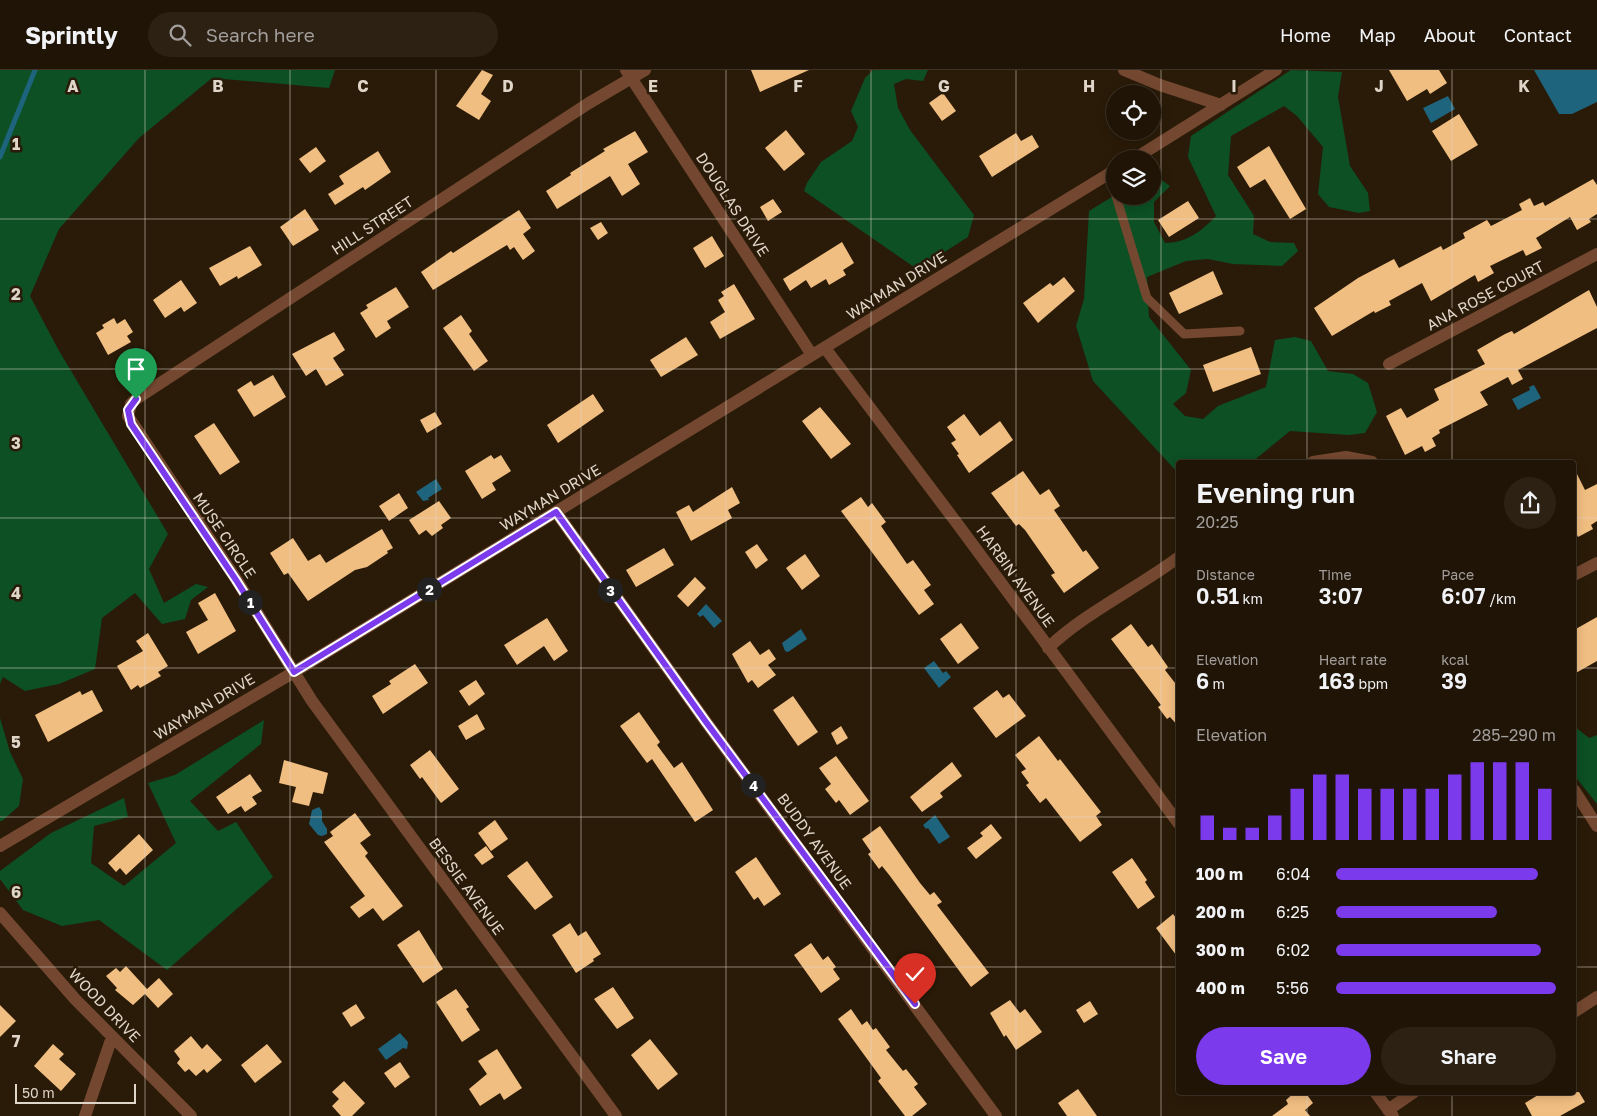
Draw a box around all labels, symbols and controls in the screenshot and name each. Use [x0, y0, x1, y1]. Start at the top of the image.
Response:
search box [148, 12, 498, 57]
text: Sprintly [25, 20, 118, 49]
icon: search [166, 21, 194, 49]
text: Search here [206, 23, 315, 46]
text: Home [1280, 24, 1331, 46]
text: Map [1359, 24, 1396, 46]
text: About [1424, 24, 1476, 46]
text: Contact [1504, 24, 1572, 46]
text: A [67, 76, 79, 96]
text: B [212, 76, 224, 96]
text: C [357, 76, 369, 96]
text: D [502, 76, 514, 96]
text: E [648, 76, 658, 96]
text: F [793, 76, 803, 96]
text: G [938, 76, 950, 96]
text: H [1083, 76, 1095, 96]
text: I [1231, 76, 1237, 96]
text: J [1374, 76, 1384, 96]
text: K [1518, 76, 1530, 96]
map controls [1106, 85, 1161, 205]
button: locate [1106, 85, 1161, 140]
text: 1 [12, 134, 20, 154]
street label: DOUGLAS DRIVE [693, 149, 773, 259]
button: layers [1106, 150, 1161, 205]
street label: HILL STREET [328, 192, 416, 258]
street label: WAYMAN DRIVE [843, 247, 949, 323]
street label: ANA ROSE COURT [1423, 256, 1547, 334]
text: 2 [11, 284, 21, 304]
pin [115, 348, 157, 399]
icon: arrive [122, 355, 150, 383]
text: 3 [11, 433, 21, 453]
street label: WAYMAN DRIVE [496, 460, 604, 534]
text: Evening run [1196, 476, 1355, 509]
button: share [1504, 477, 1556, 529]
street label: MUSE CIRCLE [190, 489, 260, 581]
text: 20:25 [1196, 512, 1239, 532]
street label: HARBIN AVENUE [973, 522, 1059, 630]
text: Distance [1196, 566, 1255, 583]
text: Time [1319, 566, 1352, 583]
text: Pace [1441, 566, 1474, 583]
pin: 2 [416, 576, 442, 602]
pin: 3 [598, 578, 622, 602]
text: 2 [425, 581, 434, 598]
text: 3 [606, 582, 615, 599]
text: 4 [11, 583, 21, 603]
text: 0.51 [1196, 583, 1239, 609]
text: 3:07 [1319, 583, 1363, 609]
text: 6:07 [1441, 583, 1486, 609]
pin: 1 [238, 590, 262, 614]
text: km [1239, 590, 1263, 607]
text: /km [1486, 590, 1516, 607]
text: 1 [247, 594, 254, 611]
text: Elevation [1196, 651, 1258, 668]
text: Heart rate [1319, 651, 1387, 668]
text: kcal [1441, 651, 1469, 668]
text: 6 [1196, 668, 1209, 694]
text: 163 [1319, 668, 1355, 694]
text: 39 [1441, 668, 1467, 694]
street label: WAYMAN DRIVE [150, 669, 258, 743]
text: m [1209, 675, 1225, 692]
text: bpm [1355, 675, 1388, 692]
text: Elevation [1196, 725, 1267, 745]
text: 285–290 m [1472, 725, 1556, 745]
text: 5 [11, 732, 21, 752]
pin: 4 [740, 772, 766, 798]
text: 4 [749, 777, 758, 794]
street label: BUDDY AVENUE [774, 789, 856, 893]
street label: BESSIE AVENUE [426, 834, 508, 938]
text: 100 m [1196, 864, 1243, 884]
text: 6:04 [1276, 864, 1310, 884]
text: 6 [11, 882, 21, 902]
text: 200 m [1196, 902, 1245, 922]
text: 6:25 [1276, 902, 1309, 922]
text: 300 m [1196, 940, 1245, 960]
text: 6:02 [1276, 940, 1310, 960]
pin [894, 953, 936, 1004]
icon: check [901, 960, 929, 988]
street label: WOOD DRIVE [65, 964, 145, 1046]
text: 400 m [1196, 978, 1245, 998]
text: 5:56 [1276, 978, 1309, 998]
button: Save [1196, 1027, 1371, 1085]
button: Share [1381, 1027, 1556, 1085]
text: 7 [12, 1031, 21, 1051]
scale bar [15, 1081, 136, 1104]
text: 50 m [22, 1084, 55, 1101]

